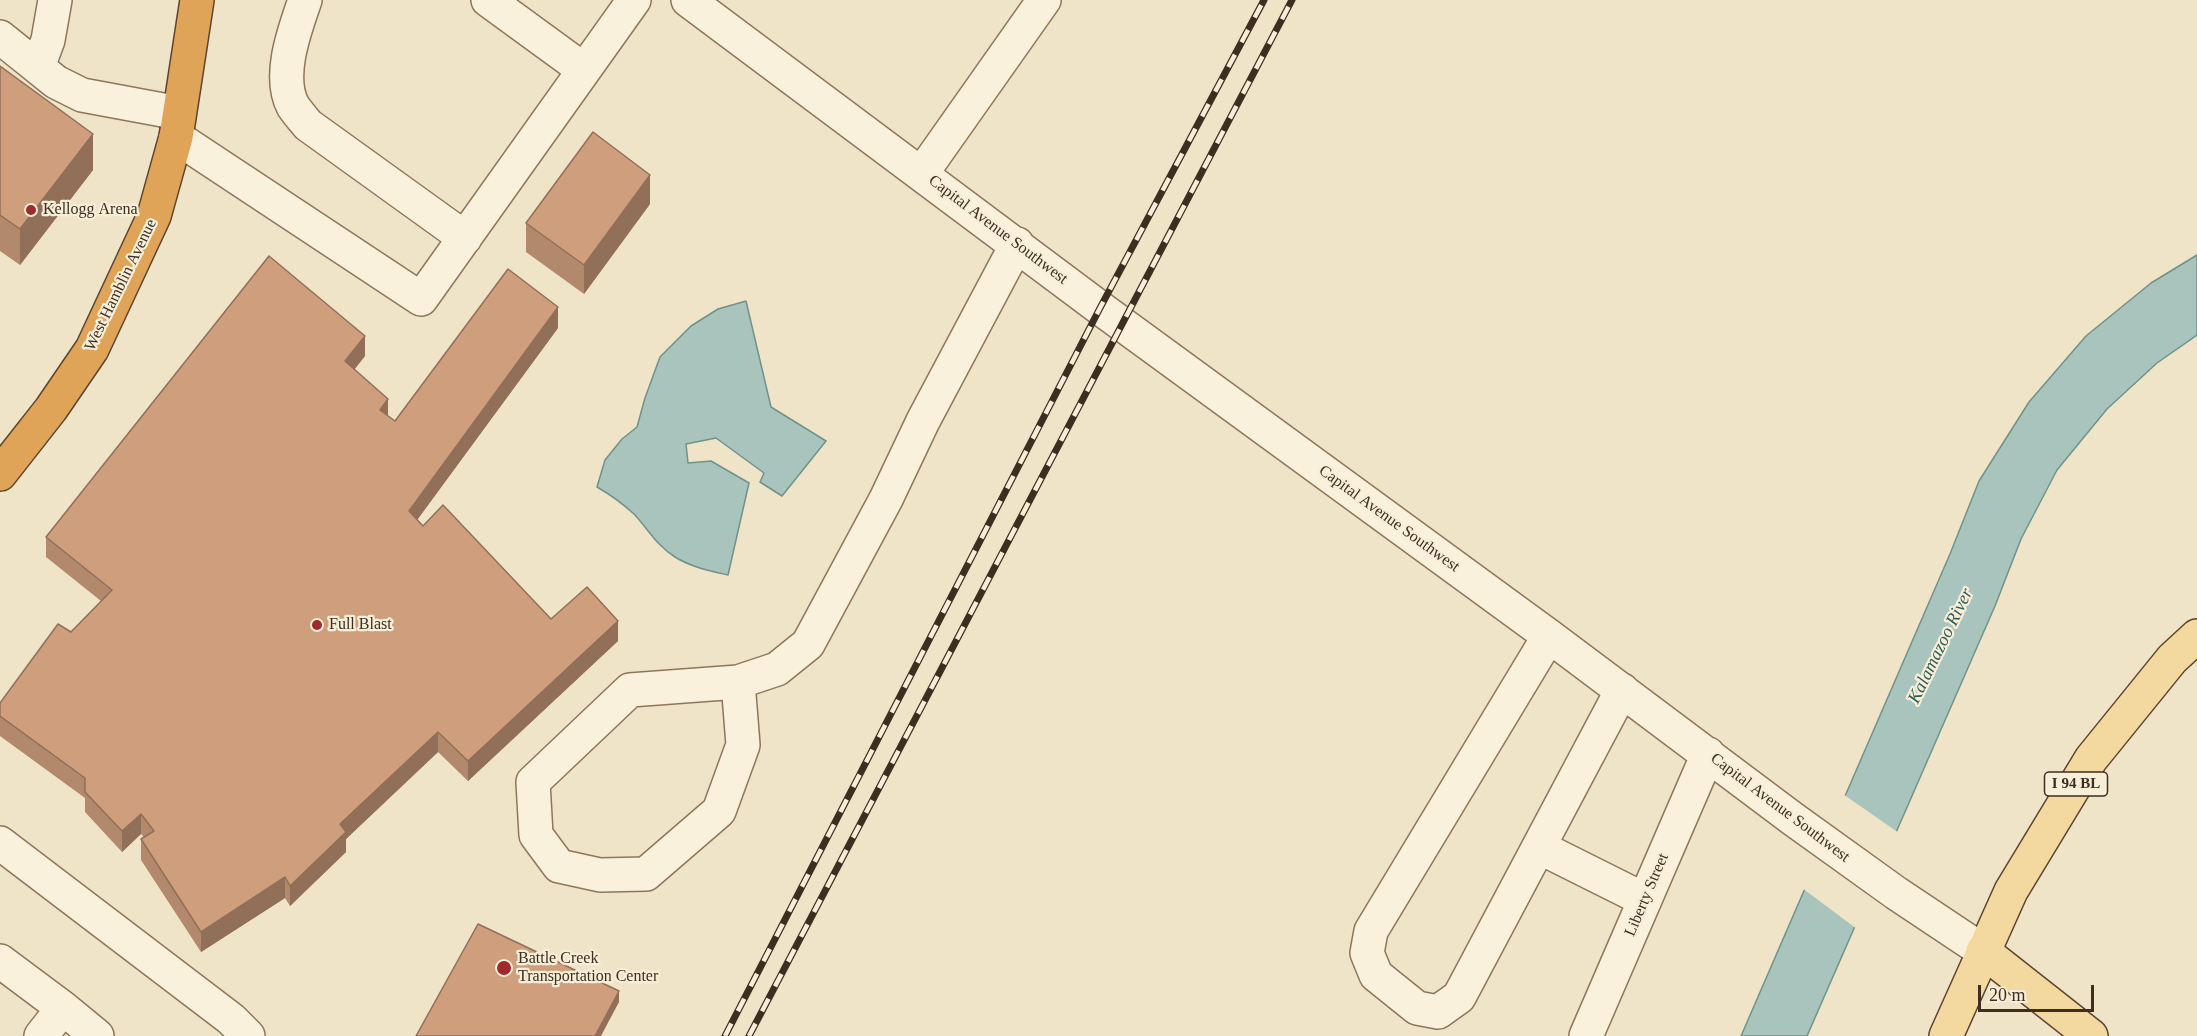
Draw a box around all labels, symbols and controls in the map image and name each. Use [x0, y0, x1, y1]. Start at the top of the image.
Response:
street label: Capital Avenue Southwest [925, 171, 1071, 289]
place label: Kellogg Arena [43, 200, 138, 220]
marker: Kellogg Arena [24, 203, 38, 217]
street label: West Hamblin Avenue [81, 216, 161, 354]
street label: Capital Avenue Southwest [1315, 461, 1463, 577]
water label: Kalamazoo River [1904, 585, 1978, 707]
place label: Full Blast [329, 615, 392, 635]
marker: Full Blast [310, 618, 324, 632]
street label: Capital Avenue Southwest [1707, 749, 1853, 867]
road number: I 94 BL [2044, 772, 2108, 796]
street label: Liberty Street [1621, 851, 1673, 939]
place label: Battle Creek Transportation Center [518, 949, 658, 987]
marker: Battle Creek Transportation Center [495, 959, 513, 977]
scale bar [1981, 973, 2096, 1011]
text: 20 m [1989, 985, 2026, 1005]

